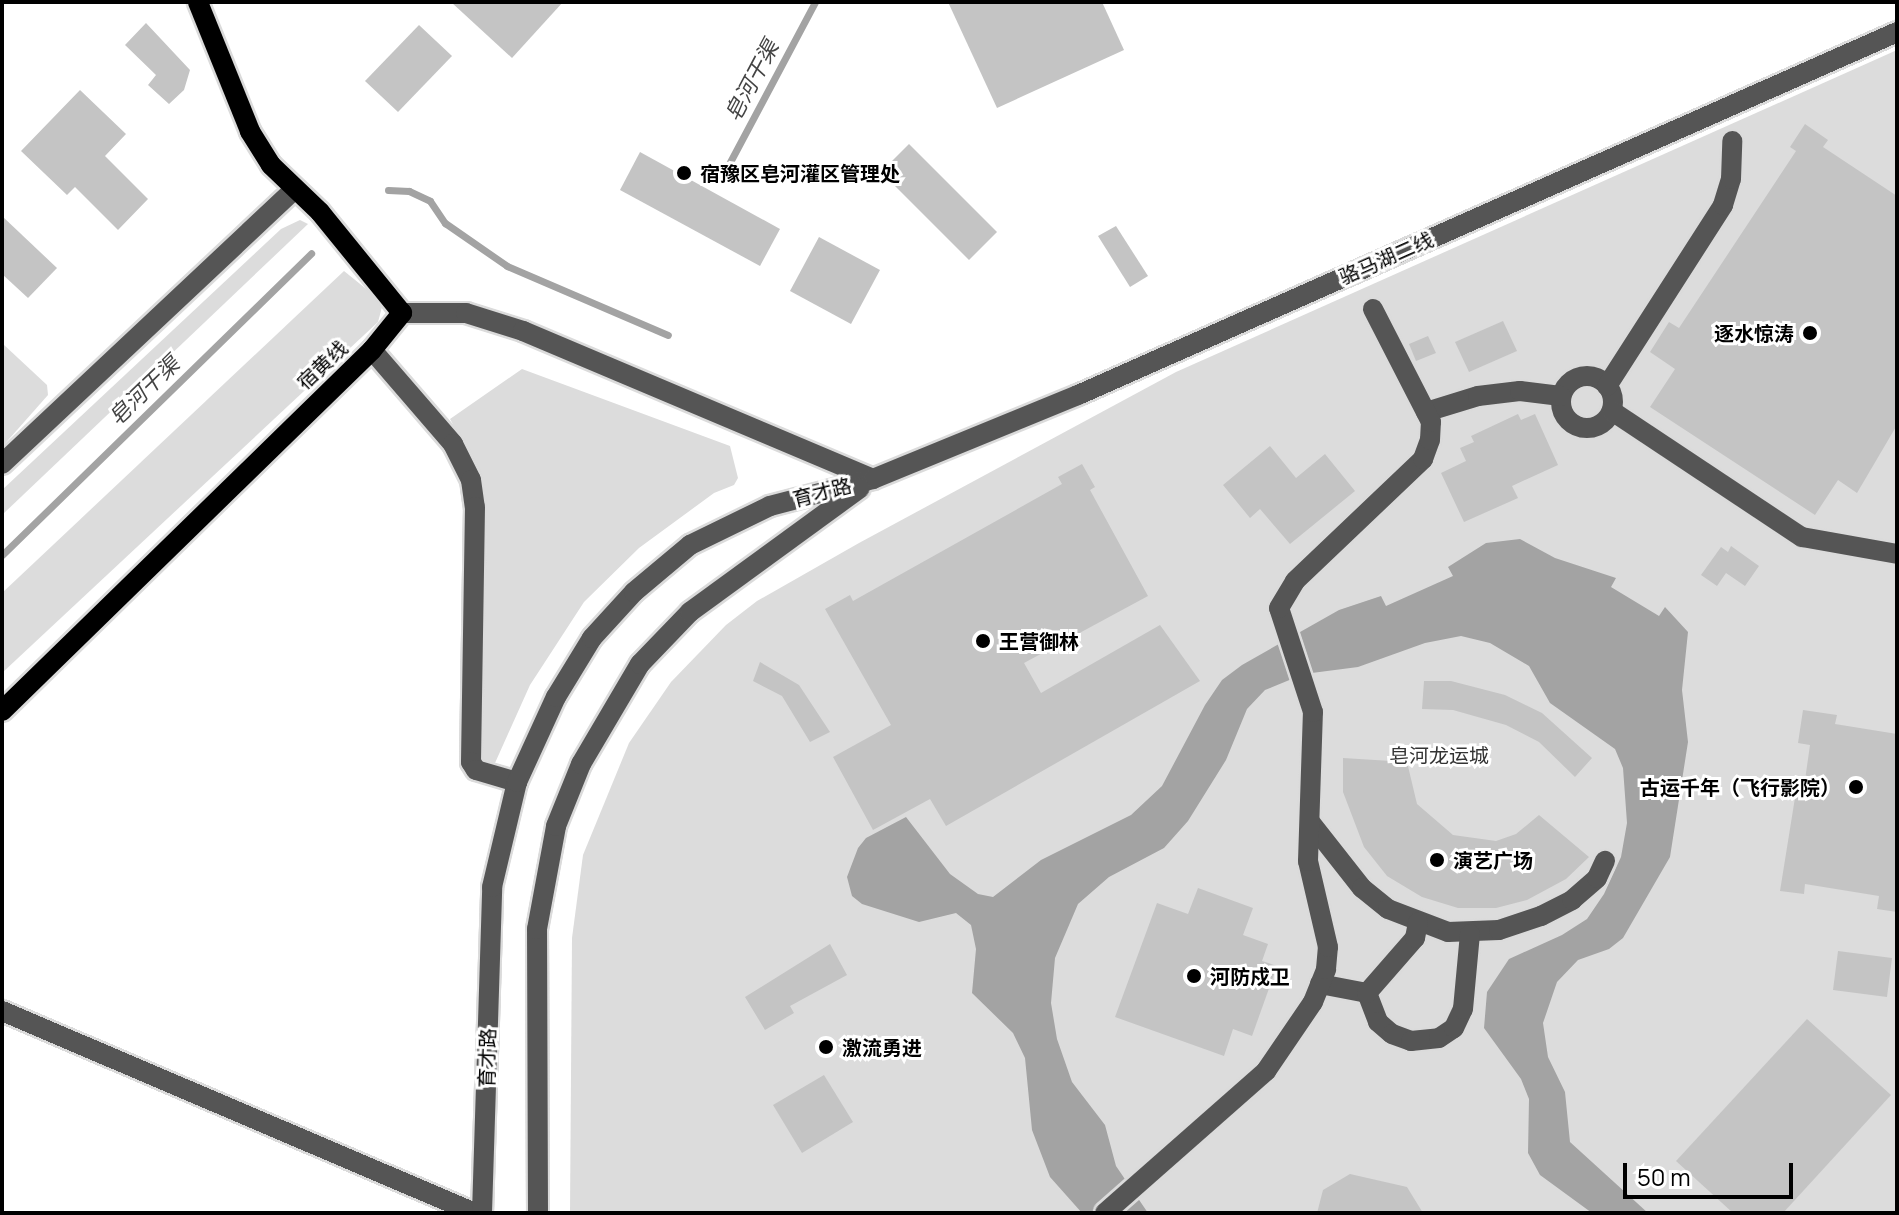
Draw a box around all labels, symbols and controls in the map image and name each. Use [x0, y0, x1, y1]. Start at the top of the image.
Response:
water label: 皂河干渠 [720, 36, 784, 126]
place label: 宿豫区皂河灌区管理处 [700, 161, 900, 185]
marker: 宿豫区皂河灌区管理处 [675, 164, 693, 182]
street label: 骆马湖二线 [1335, 227, 1437, 289]
place label: 逐水惊涛 [1714, 321, 1794, 345]
marker: 逐水惊涛 [1801, 324, 1819, 342]
street label: 宿黄线 [292, 336, 352, 394]
water label: 皂河干渠 [103, 351, 185, 431]
street label: 育才路 [790, 473, 854, 511]
place label: 王营御林 [999, 629, 1079, 653]
marker: 王营御林 [974, 632, 992, 650]
park label: 皂河龙运城 [1389, 743, 1489, 767]
place label: 古运千年（飞行影院） [1640, 775, 1840, 799]
marker: 古运千年（飞行影院） [1847, 778, 1865, 796]
place label: 演艺广场 [1453, 848, 1533, 872]
marker: 演艺广场 [1428, 851, 1446, 869]
place label: 河防戍卫 [1210, 964, 1290, 988]
marker: 河防戍卫 [1185, 967, 1203, 985]
street label: 育才路 [474, 1028, 500, 1088]
place label: 激流勇进 [842, 1035, 922, 1059]
marker: 激流勇进 [817, 1038, 835, 1056]
scale bar [1627, 1147, 1797, 1197]
text: 50 m [1637, 1160, 1691, 1193]

